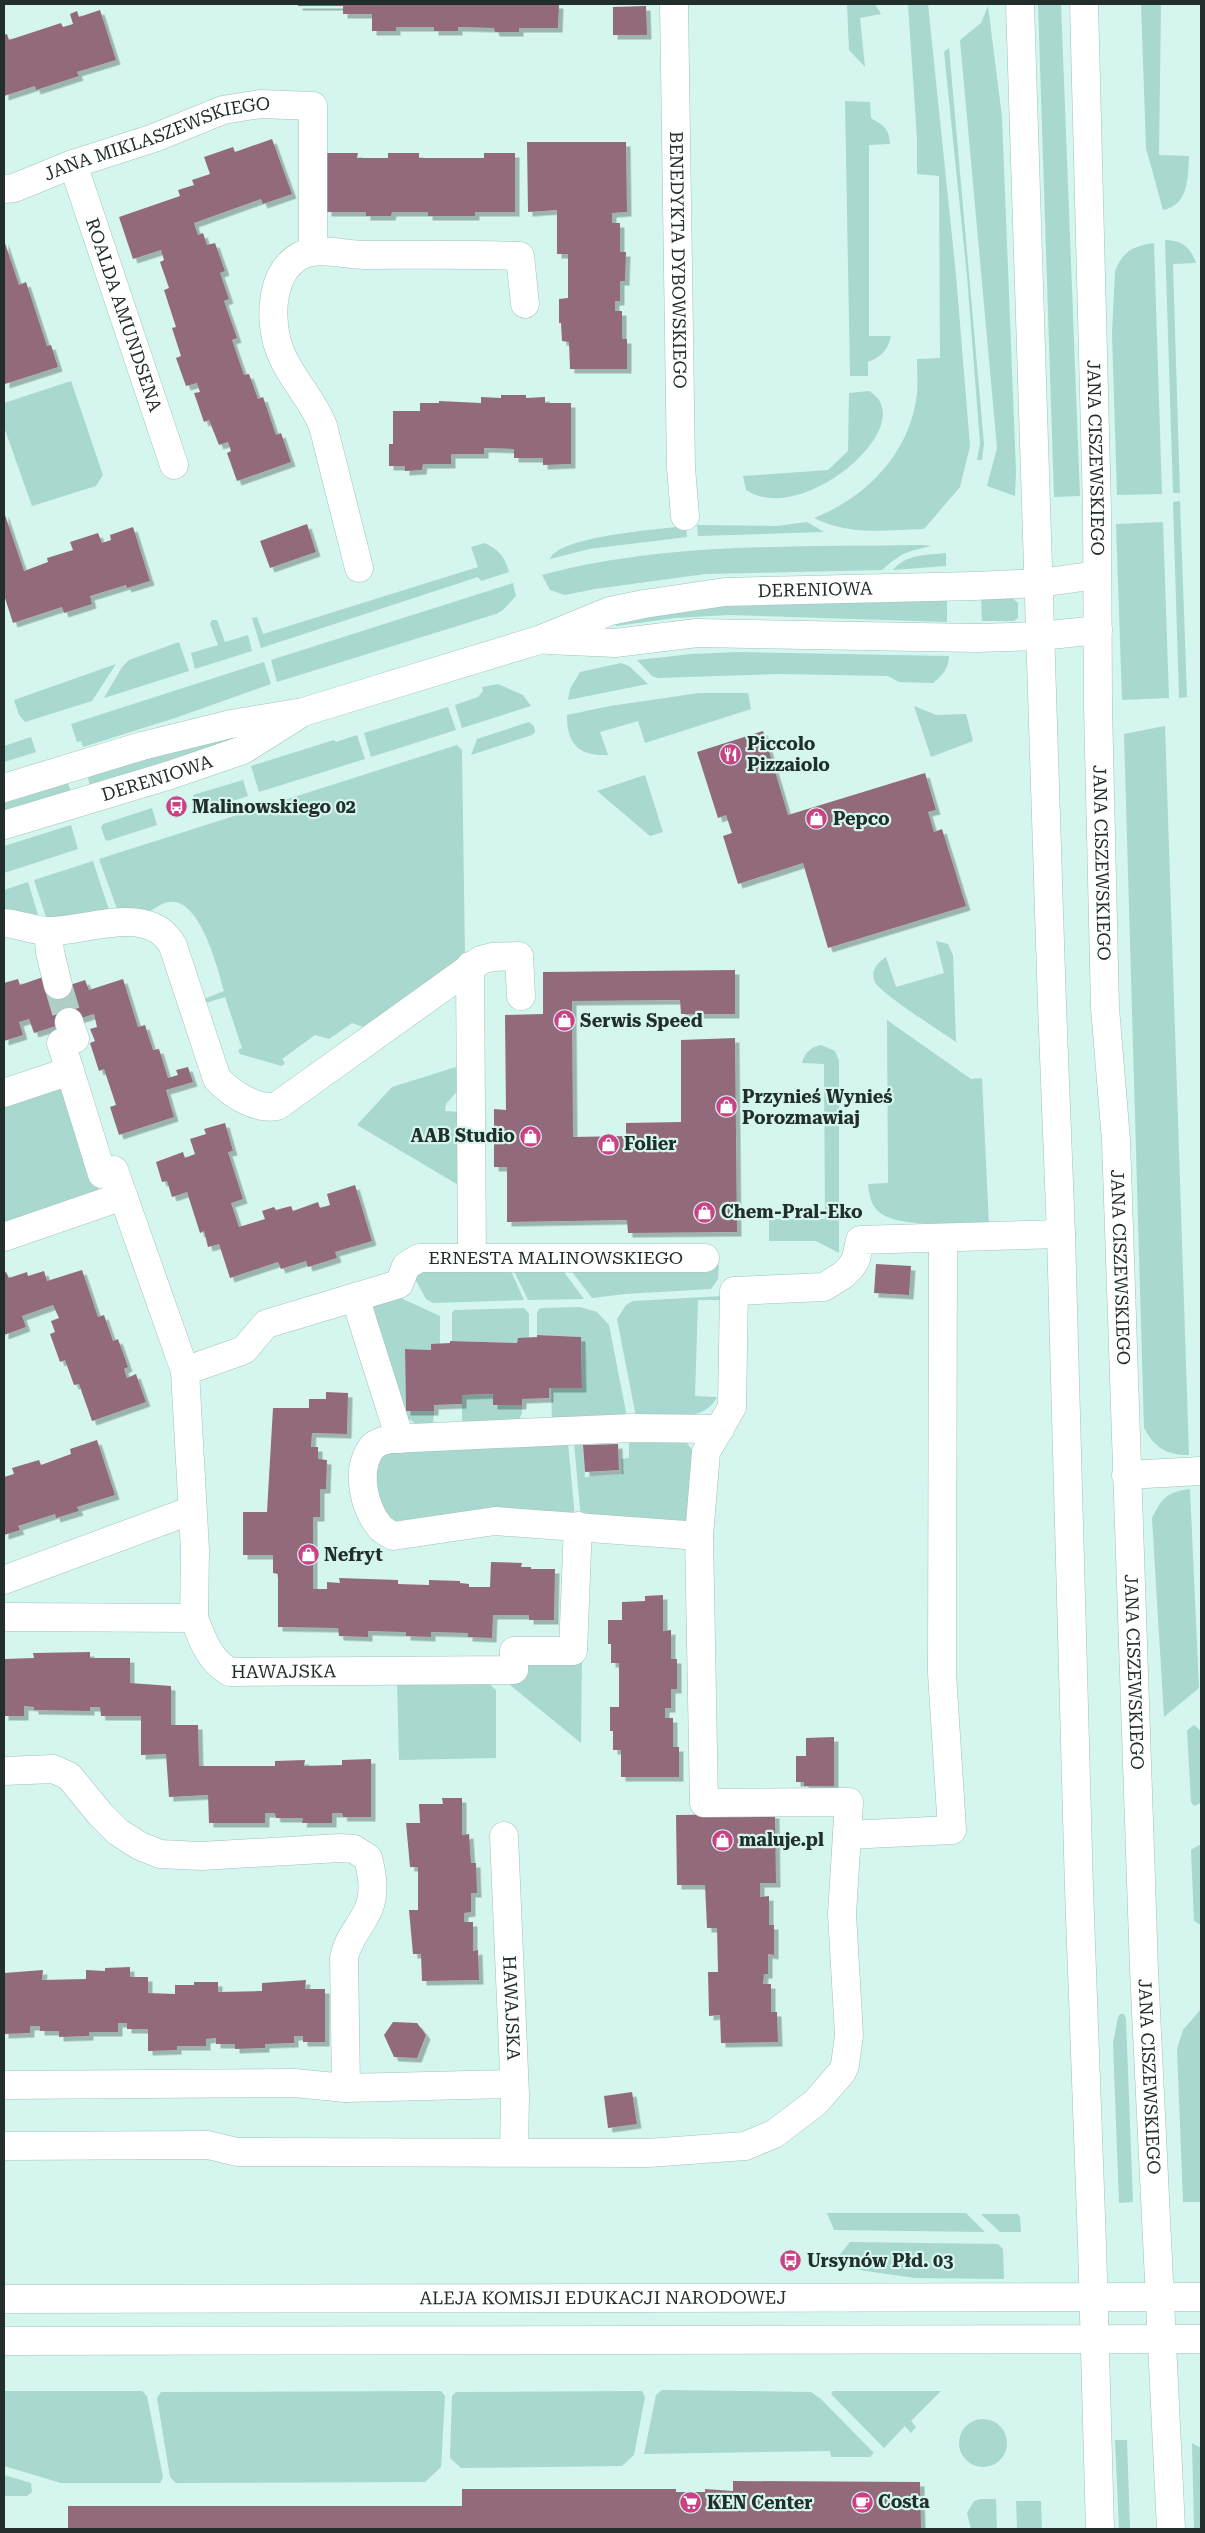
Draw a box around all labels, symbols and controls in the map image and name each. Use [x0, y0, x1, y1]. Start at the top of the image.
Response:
street label: JANA MIKLASZEWSKIEGO [41, 93, 270, 185]
street label: BENEDYKTA DYBOWSKIEGO [666, 131, 691, 389]
street label: ROALDA AMUNDSENA [82, 215, 166, 415]
street label: JANA CISZEWSKIEGO [1083, 360, 1108, 556]
street label: DERENIOWA [757, 577, 873, 601]
place label: Piccolo Pizzaiolo [747, 733, 830, 775]
restaurant icon: Piccolo Pizzaiolo [719, 742, 743, 766]
street label: DERENIOWA [99, 750, 215, 805]
street label: JANA CISZEWSKIEGO [1089, 765, 1115, 961]
bus stop icon: Malinowskiego 02 [164, 795, 188, 819]
place label: Malinowskiego 02 [192, 796, 356, 817]
shop icon: Pepco [805, 807, 829, 831]
place label: Pepco [833, 808, 890, 829]
shop icon: Serwis Speed [552, 1009, 576, 1033]
place label: Serwis Speed [580, 1010, 703, 1031]
place label: Przynieś Wynieś Porozmawiaj [742, 1086, 893, 1128]
shop icon: Przynieś Wynieś Porozmawiaj [714, 1095, 738, 1119]
shop icon: AAB Studio [519, 1124, 543, 1148]
place label: AAB Studio [411, 1125, 515, 1146]
shop icon: Folier [596, 1132, 620, 1156]
place label: Folier [624, 1133, 676, 1154]
street label: JANA CISZEWSKIEGO [1107, 1169, 1135, 1365]
shop icon: Chem-Pral-Eko [693, 1200, 717, 1224]
place label: Chem-Pral-Eko [721, 1201, 863, 1222]
street label: ERNESTA MALINOWSKIEGO [428, 1247, 683, 1268]
shop icon: Nefryt [296, 1543, 320, 1567]
place label: Nefryt [324, 1544, 383, 1565]
street label: JANA CISZEWSKIEGO [1121, 1574, 1148, 1770]
street label: HAWAJSKA [231, 1660, 337, 1682]
shop icon: maluje.pl [711, 1828, 735, 1852]
place label: maluje.pl [739, 1829, 824, 1850]
street label: HAWAJSKA [499, 1955, 525, 2061]
street label: JANA CISZEWSKIEGO [1134, 1978, 1165, 2175]
bus stop icon: Ursynów Płd. 03 [779, 2249, 803, 2273]
place label: Ursynów Płd. 03 [807, 2250, 953, 2271]
street label: ALEJA KOMISJI EDUKACJI NARODOWEJ [419, 2287, 787, 2308]
cafe icon: Costa [850, 2490, 874, 2514]
supermarket icon: KEN Center [679, 2491, 703, 2515]
place label: Costa [878, 2491, 930, 2512]
place label: KEN Center [707, 2492, 812, 2513]

